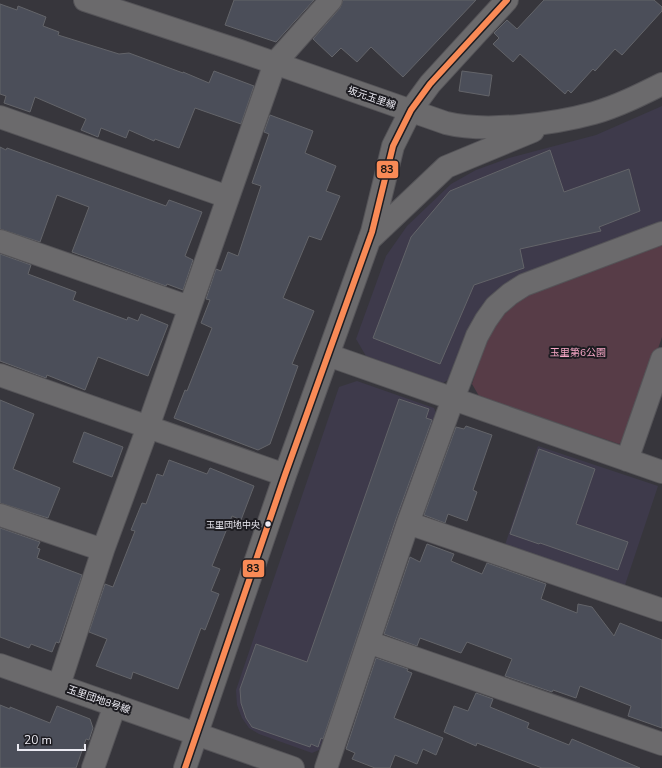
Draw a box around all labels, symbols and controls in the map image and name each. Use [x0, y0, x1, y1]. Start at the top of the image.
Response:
street label: 坂元玉里線 [346, 83, 398, 113]
line badge: 83 [376, 160, 399, 179]
text: 83 [380, 162, 394, 177]
park label: 玉里第6公園 [550, 346, 606, 360]
place label: 玉里団地中央 [206, 519, 260, 531]
marker: 玉里団地中央 [263, 519, 273, 529]
line badge: 83 [242, 559, 265, 578]
text: 83 [246, 561, 260, 576]
street label: 玉里団地8号線 [65, 683, 132, 717]
scale bar [18, 726, 85, 752]
text: 20 m [24, 732, 52, 748]

